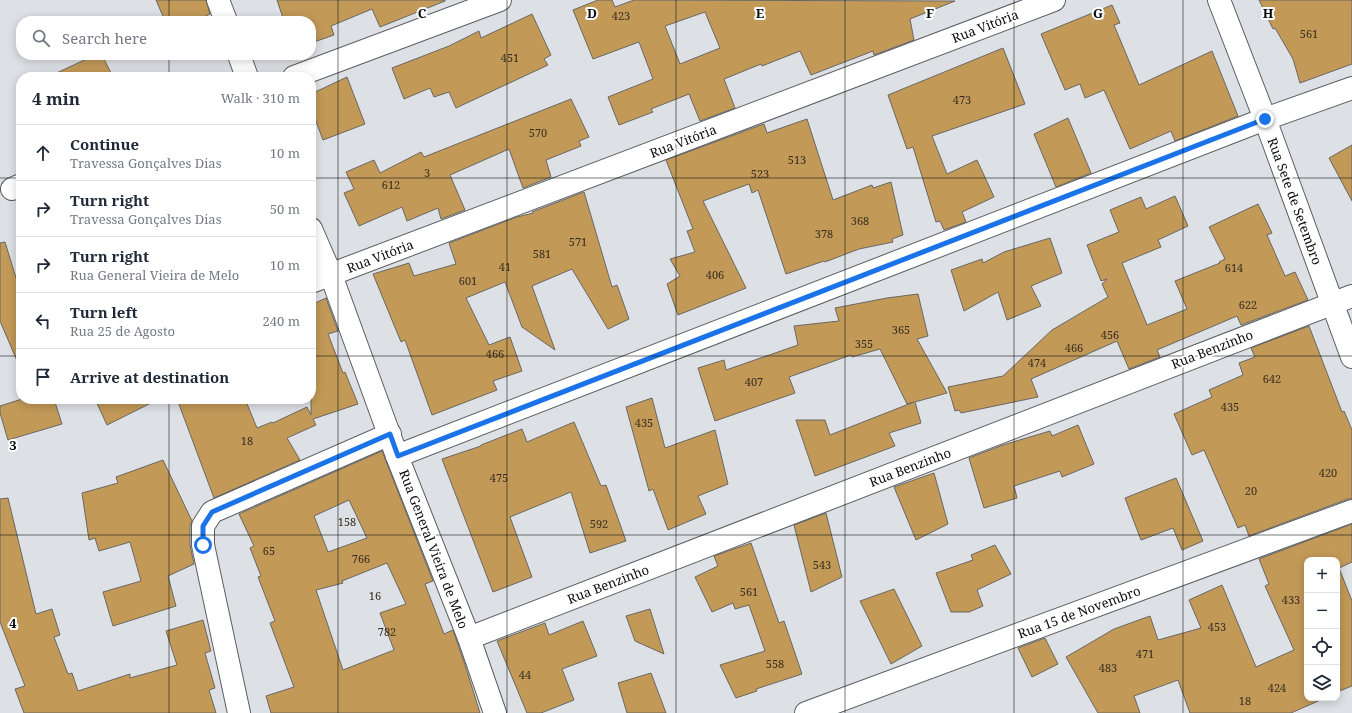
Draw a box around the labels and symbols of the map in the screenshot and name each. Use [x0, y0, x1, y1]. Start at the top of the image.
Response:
text: C [418, 4, 427, 22]
text: D [587, 4, 597, 22]
text: E [756, 4, 765, 22]
text: F [926, 4, 934, 22]
text: G [1093, 4, 1103, 22]
text: H [1263, 4, 1274, 22]
street label: Rua Vitória [949, 5, 1021, 47]
house number: 423 [612, 8, 630, 23]
house number: 561 [1300, 26, 1318, 41]
house number: 451 [501, 50, 519, 65]
house number: 473 [953, 92, 971, 107]
route end [1256, 110, 1274, 128]
street label: Rua Vitória [647, 120, 719, 162]
house number: 570 [529, 125, 547, 140]
street label: Rua Sete de Setembro [1264, 135, 1326, 267]
house number: 513 [788, 152, 806, 167]
house number: 3 [424, 165, 430, 180]
house number: 523 [751, 166, 769, 181]
house number: 612 [382, 177, 400, 192]
house number: 368 [851, 213, 869, 228]
house number: 378 [815, 226, 833, 241]
house number: 571 [569, 234, 587, 249]
street label: Rua Vitória [344, 235, 416, 277]
house number: 581 [533, 246, 551, 261]
house number: 41 [499, 259, 511, 274]
house number: 614 [1225, 260, 1243, 275]
house number: 406 [706, 267, 724, 282]
house number: 601 [459, 273, 477, 288]
house number: 622 [1239, 297, 1257, 312]
house number: 365 [892, 322, 910, 337]
street label: Rua Benzinho [1168, 325, 1256, 373]
house number: 456 [1101, 327, 1119, 342]
house number: 355 [855, 336, 873, 351]
house number: 466 [1065, 340, 1083, 355]
house number: 466 [486, 346, 504, 361]
house number: 474 [1028, 355, 1046, 370]
house number: 642 [1263, 371, 1281, 386]
house number: 407 [745, 374, 763, 389]
house number: 435 [1221, 399, 1239, 414]
house number: 435 [635, 415, 653, 430]
house number: 18 [241, 433, 253, 448]
text: 3 [9, 436, 17, 454]
street label: Rua Benzinho [866, 443, 954, 491]
house number: 420 [1319, 465, 1337, 480]
street label: Rua General Vieira de Melo [395, 467, 473, 631]
house number: 475 [490, 470, 508, 485]
house number: 20 [1245, 483, 1257, 498]
house number: 158 [338, 514, 356, 529]
house number: 592 [590, 516, 608, 531]
route start [194, 536, 212, 554]
house number: 65 [263, 543, 275, 558]
house number: 766 [352, 551, 370, 566]
house number: 543 [813, 557, 831, 572]
street label: Rua Benzinho [564, 560, 652, 608]
street label: Rua 15 de Novembro [1015, 581, 1143, 643]
house number: 561 [740, 584, 758, 599]
house number: 16 [369, 588, 381, 603]
house number: 433 [1282, 592, 1300, 607]
text: 4 [9, 614, 17, 632]
house number: 453 [1208, 619, 1226, 634]
house number: 782 [378, 624, 396, 639]
house number: 471 [1136, 646, 1154, 661]
house number: 558 [766, 656, 784, 671]
house number: 483 [1099, 660, 1117, 675]
house number: 44 [519, 667, 531, 682]
house number: 424 [1268, 680, 1286, 695]
house number: 18 [1239, 693, 1251, 708]

